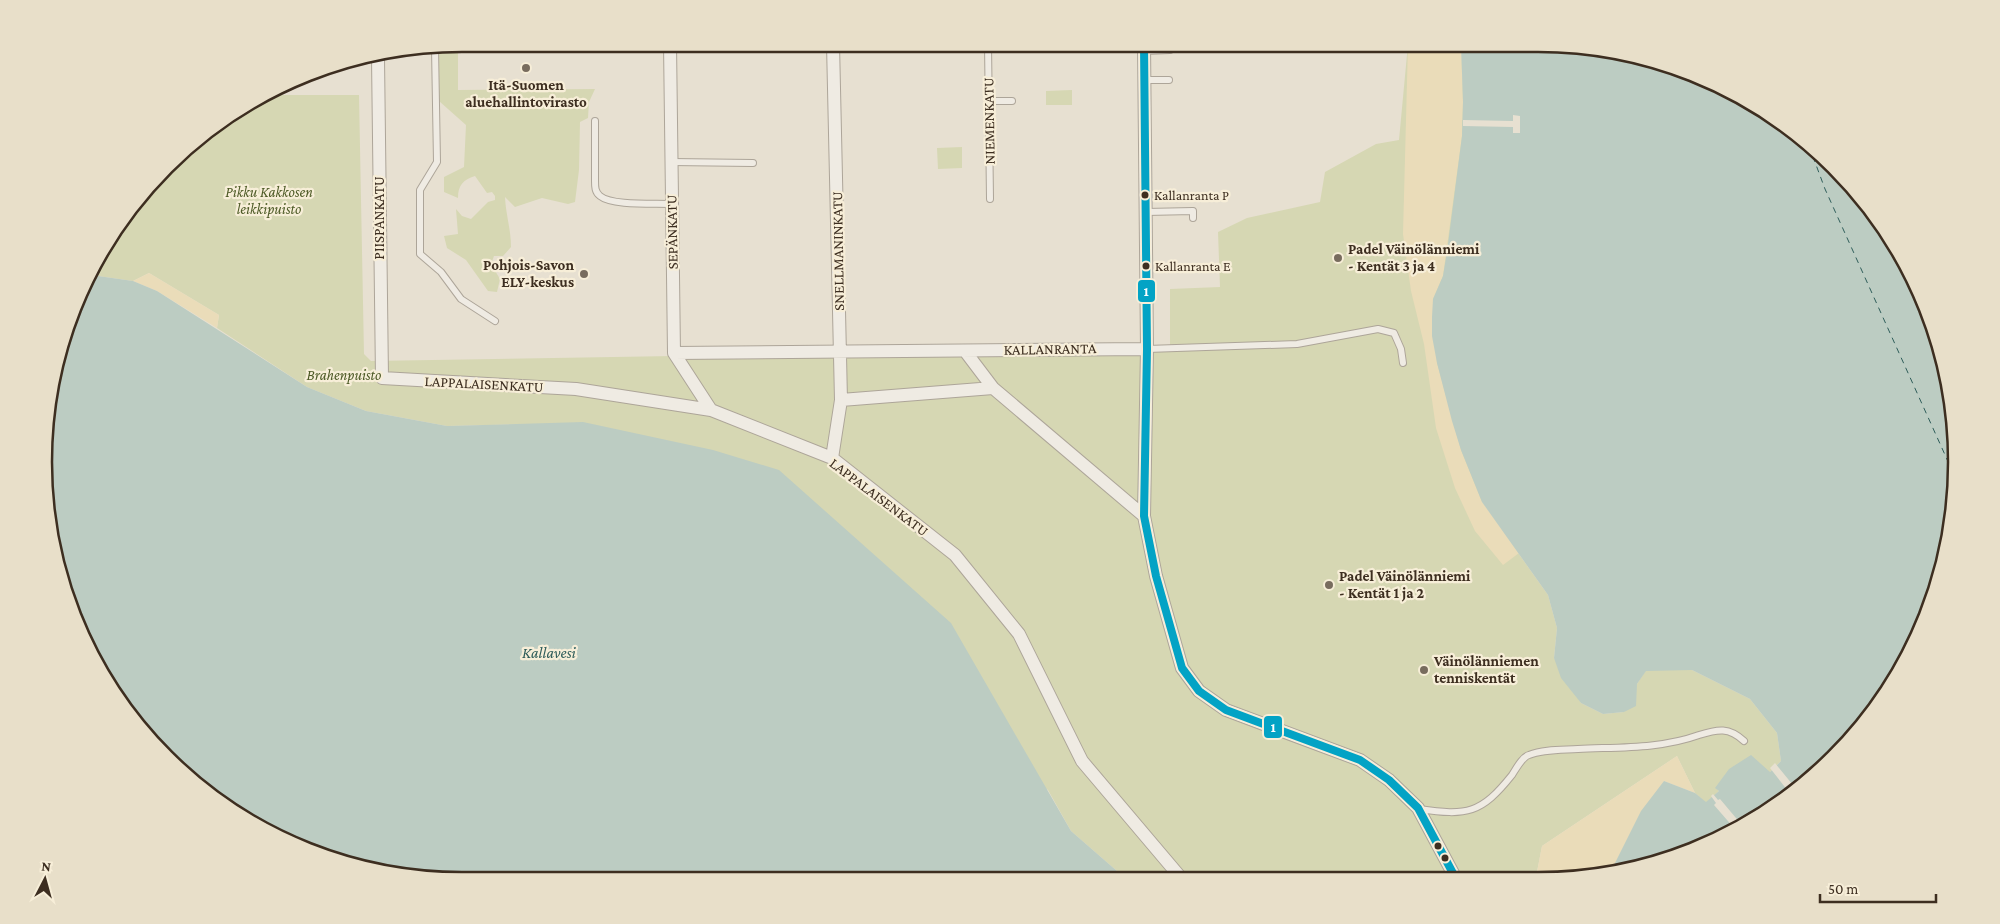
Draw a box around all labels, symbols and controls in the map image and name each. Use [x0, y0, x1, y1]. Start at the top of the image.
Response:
marker: Itä-Suomen aluehallintovirasto [520, 62, 532, 74]
place label: Itä-Suomen aluehallintovirasto [465, 77, 587, 110]
street label: NIEMENKATU [980, 77, 998, 165]
street label: PIISPANKATU [371, 176, 387, 260]
park label: Pikku Kakkosen leikkipuisto [225, 184, 313, 218]
place label: Kallanranta P [1154, 187, 1229, 203]
marker: Kallanranta P [1140, 190, 1150, 200]
street label: SNELLMANINKATU [829, 191, 847, 311]
street label: SEPÄNKATU [663, 194, 681, 270]
place label: Padel Väinölänniemi - Kentät 3 ja 4 [1348, 241, 1480, 275]
marker: Padel Väinölänniemi - Kentät 3 ja 4 [1332, 252, 1344, 264]
place label: Pohjois-Savon ELY-keskus [483, 257, 574, 290]
place label: Kallanranta E [1155, 258, 1231, 274]
marker: Kallanranta E [1141, 261, 1151, 271]
marker: Pohjois-Savon ELY-keskus [578, 268, 590, 280]
line badge: 1 [1137, 279, 1156, 303]
text: 1 [1143, 283, 1149, 299]
street label: KALLANRANTA [1004, 340, 1097, 358]
park label: Brahenpuisto [307, 367, 381, 384]
street label: LAPPALAISENKATU [424, 373, 544, 395]
street label: LAPPALAISENKATU [827, 455, 932, 539]
place label: Padel Väinölänniemi - Kentät 1 ja 2 [1339, 568, 1471, 602]
marker: Padel Väinölänniemi - Kentät 1 ja 2 [1323, 579, 1335, 591]
water label: Kallavesi [522, 644, 577, 661]
place label: Väinölänniemen tenniskentät [1433, 653, 1539, 686]
marker: Väinölänniemen tenniskentät [1418, 664, 1430, 676]
line badge: 1 [1263, 715, 1283, 739]
text: 1 [1270, 719, 1276, 735]
unlabelled marker [1433, 841, 1443, 851]
unlabelled marker [1440, 853, 1450, 863]
north arrow [20, 854, 70, 904]
text: N [41, 858, 52, 875]
scale bar [1820, 872, 1936, 904]
text: 50 m [1828, 881, 1858, 897]

